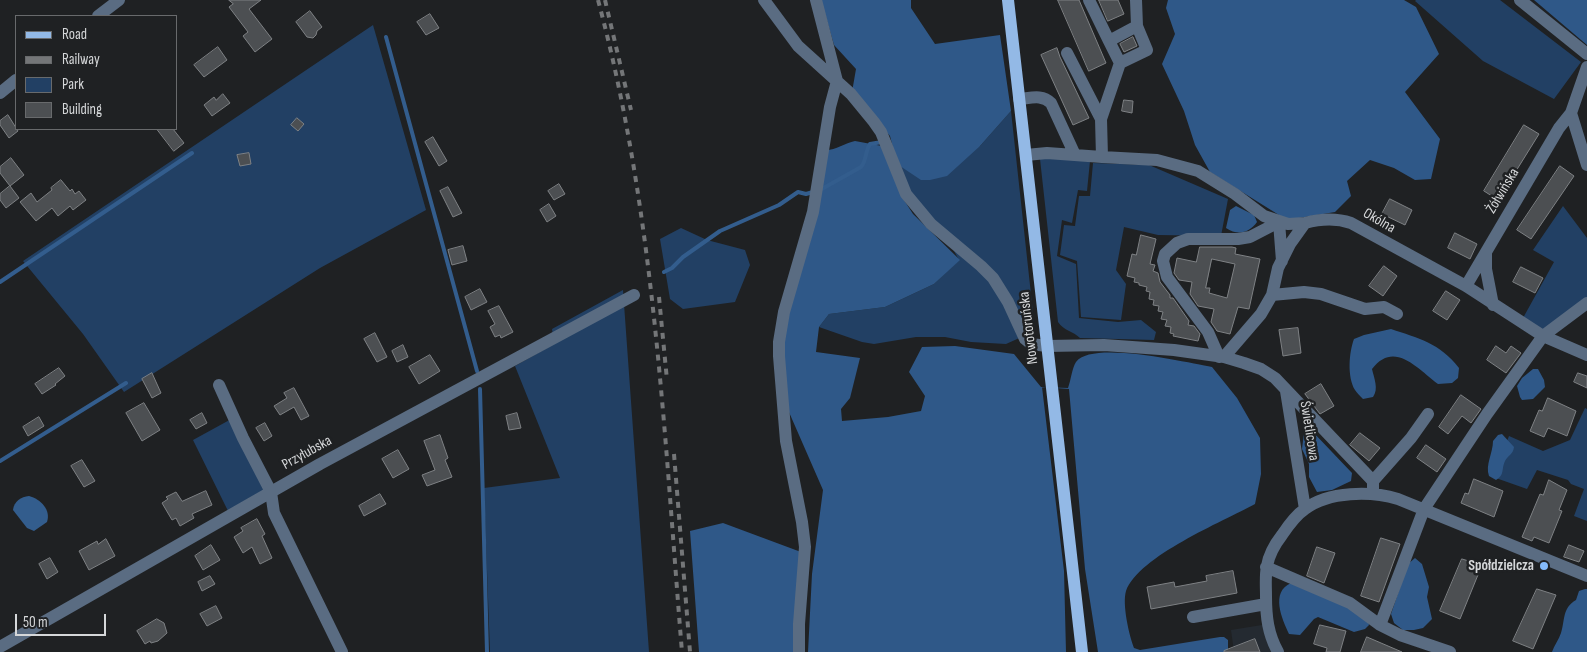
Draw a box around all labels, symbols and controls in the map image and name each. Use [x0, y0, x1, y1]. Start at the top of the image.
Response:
legend [15, 15, 178, 130]
text: Road [62, 25, 87, 44]
text: Railway [62, 50, 100, 69]
text: Park [62, 75, 84, 94]
text: Building [62, 100, 102, 119]
street label: Żółwińska [1483, 165, 1523, 217]
street label: Okólna [1360, 205, 1398, 237]
street label: Nowotoruńska [1016, 291, 1042, 365]
street label: Świetlicowa [1295, 400, 1323, 462]
street label: Przyłubska [279, 432, 335, 474]
place label: Spółdzielcza [1468, 557, 1534, 575]
marker: Spółdzielcza [1538, 560, 1550, 572]
scale bar [18, 604, 109, 636]
text: 50 m [23, 613, 48, 632]

